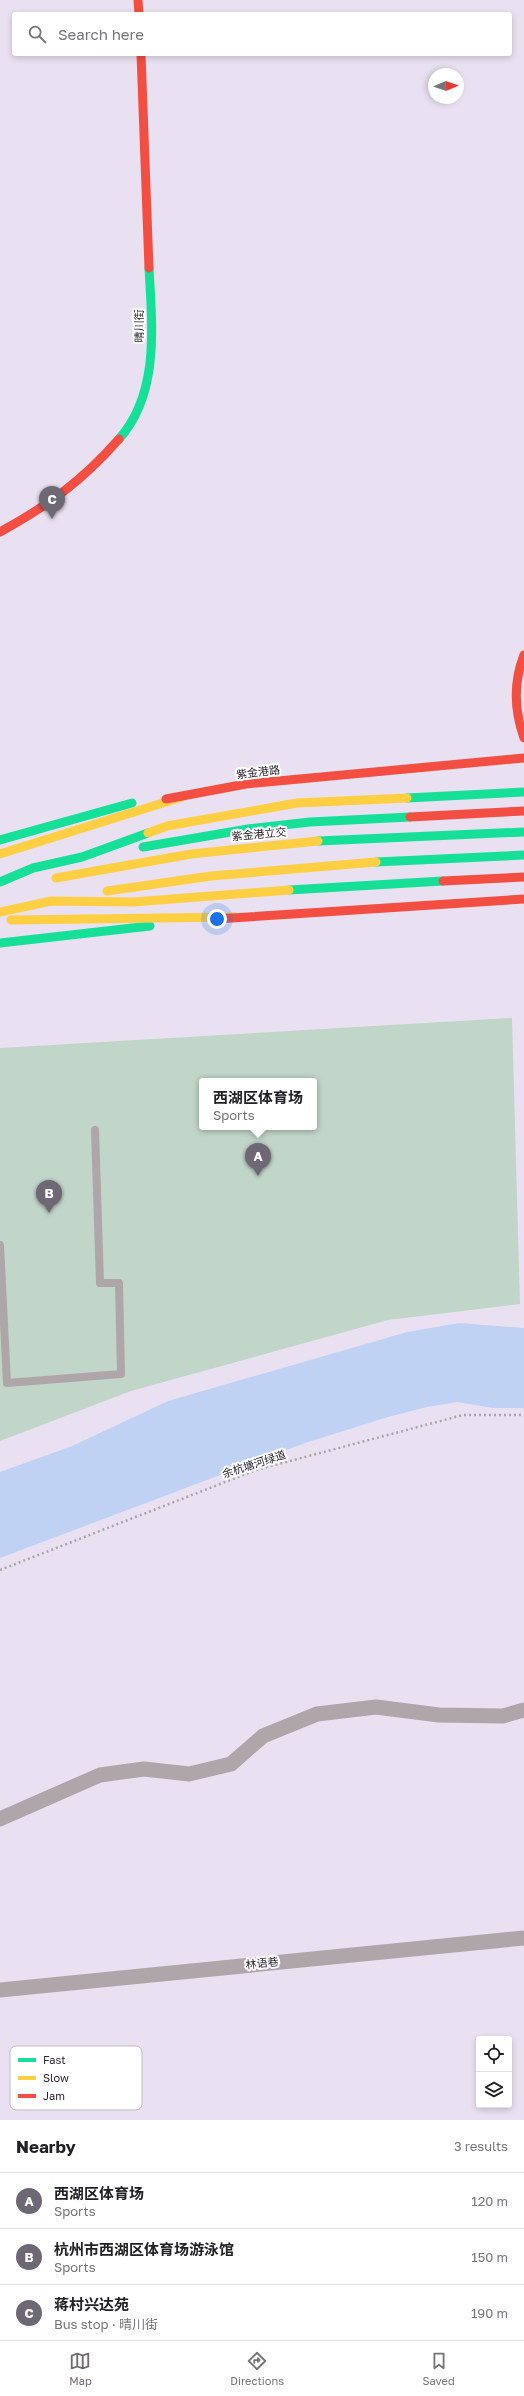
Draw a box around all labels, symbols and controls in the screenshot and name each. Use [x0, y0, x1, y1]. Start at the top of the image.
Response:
search box [12, 12, 512, 56]
icon: search [26, 23, 48, 45]
text: Search here [58, 25, 144, 43]
north arrow [428, 68, 464, 104]
street label: 晴川街 [132, 310, 145, 343]
pin: C [39, 486, 65, 519]
street label: 紫金港路 [235, 762, 281, 781]
street label: 紫金港立交 [231, 825, 287, 842]
your location [207, 909, 227, 929]
popup [199, 1078, 317, 1130]
text: 西湖区体育场 [213, 1088, 303, 1106]
text: Sports [213, 1107, 255, 1123]
pin: A [245, 1143, 271, 1176]
pin: B [36, 1180, 62, 1213]
street label: 余杭塘河绿道 [220, 1447, 287, 1480]
street label: 林语巷 [245, 1954, 279, 1971]
map controls [476, 2036, 512, 2108]
button: locate [476, 2036, 512, 2072]
legend [10, 2046, 142, 2110]
text: Fast [43, 2053, 66, 2066]
text: Slow [43, 2071, 69, 2084]
button: layers [476, 2072, 512, 2108]
text: Jam [43, 2089, 65, 2102]
text: Nearby [16, 2136, 76, 2157]
text: 3 results [454, 2138, 508, 2154]
text: 西湖区体育场 [54, 2184, 144, 2202]
text: A [24, 2193, 34, 2209]
text: 120 m [471, 2193, 508, 2209]
text: Sports [54, 2203, 96, 2219]
text: 杭州市西湖区体育场游泳馆 [54, 2240, 234, 2258]
text: B [24, 2249, 34, 2265]
text: 150 m [471, 2249, 508, 2265]
text: Sports [54, 2259, 96, 2275]
text: 蒋村兴达苑 [54, 2295, 129, 2313]
text: C [24, 2305, 34, 2321]
text: 190 m [471, 2305, 508, 2321]
text: Bus stop · 晴川街 [54, 2316, 158, 2332]
tab: Map [69, 2350, 92, 2387]
tab: Directions [230, 2350, 284, 2387]
tab: Saved [423, 2350, 455, 2387]

